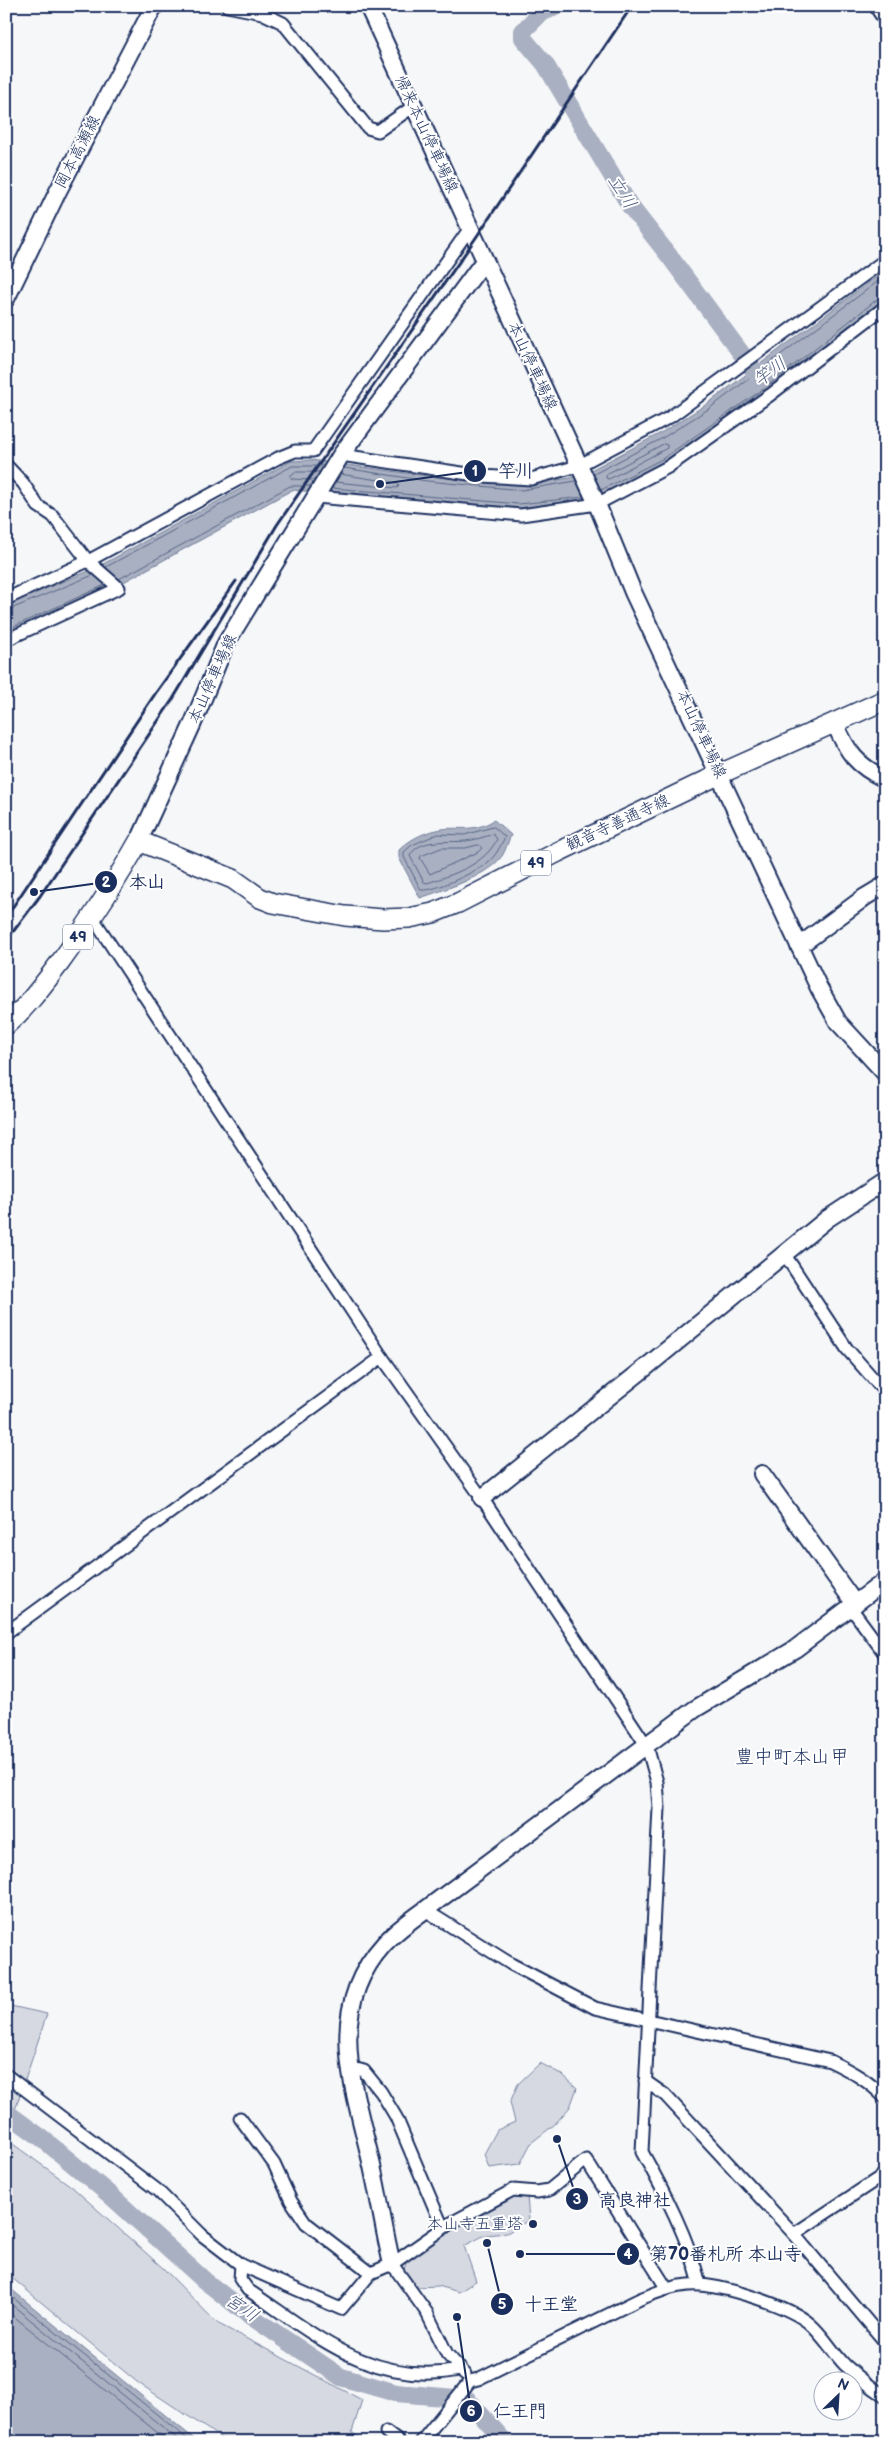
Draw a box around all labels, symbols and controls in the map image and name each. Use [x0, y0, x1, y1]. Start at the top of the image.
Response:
street label: 帰来本山停車場線 [390, 72, 462, 196]
street label: 岡本高瀬線 [51, 112, 105, 192]
water label: 立川 [604, 171, 640, 213]
street label: 本山停車場線 [503, 318, 561, 414]
water label: 竿川 [749, 353, 791, 391]
callout: 竿川 [463, 454, 544, 487]
text: 竿川 [498, 461, 534, 482]
text: 1 [472, 462, 478, 481]
street label: 本山停車場線 [185, 631, 241, 727]
street label: 本山停車場線 [672, 686, 730, 782]
street label: 観音寺善通寺線 [563, 791, 673, 855]
road number: 49 [521, 850, 551, 876]
callout: 本山 [94, 866, 175, 899]
text: 本山 [129, 872, 165, 893]
text: 2 [102, 873, 111, 892]
road number: 49 [63, 924, 93, 950]
district label: 豊中町本山甲 [735, 1746, 849, 1769]
callout: 高良神社 [564, 2183, 681, 2216]
text: 3 [573, 2190, 582, 2209]
text: 高良神社 [599, 2190, 671, 2211]
place label: 本山寺五重塔 [427, 2215, 523, 2234]
marker: 本山寺五重塔 [527, 2218, 539, 2230]
callout: 第70番札所 本山寺 [615, 2237, 812, 2270]
text: 第70番札所 本山寺 [650, 2244, 802, 2265]
text: 4 [624, 2245, 633, 2264]
callout: 十王堂 [489, 2288, 588, 2321]
water label: 宮川 [221, 2289, 263, 2327]
text: 十王堂 [524, 2294, 578, 2315]
text: 5 [498, 2295, 507, 2314]
north arrow [814, 2370, 864, 2420]
text: N [835, 2375, 852, 2395]
callout: 仁王門 [458, 2395, 557, 2428]
text: 仁王門 [493, 2401, 547, 2422]
text: 6 [466, 2402, 476, 2421]

